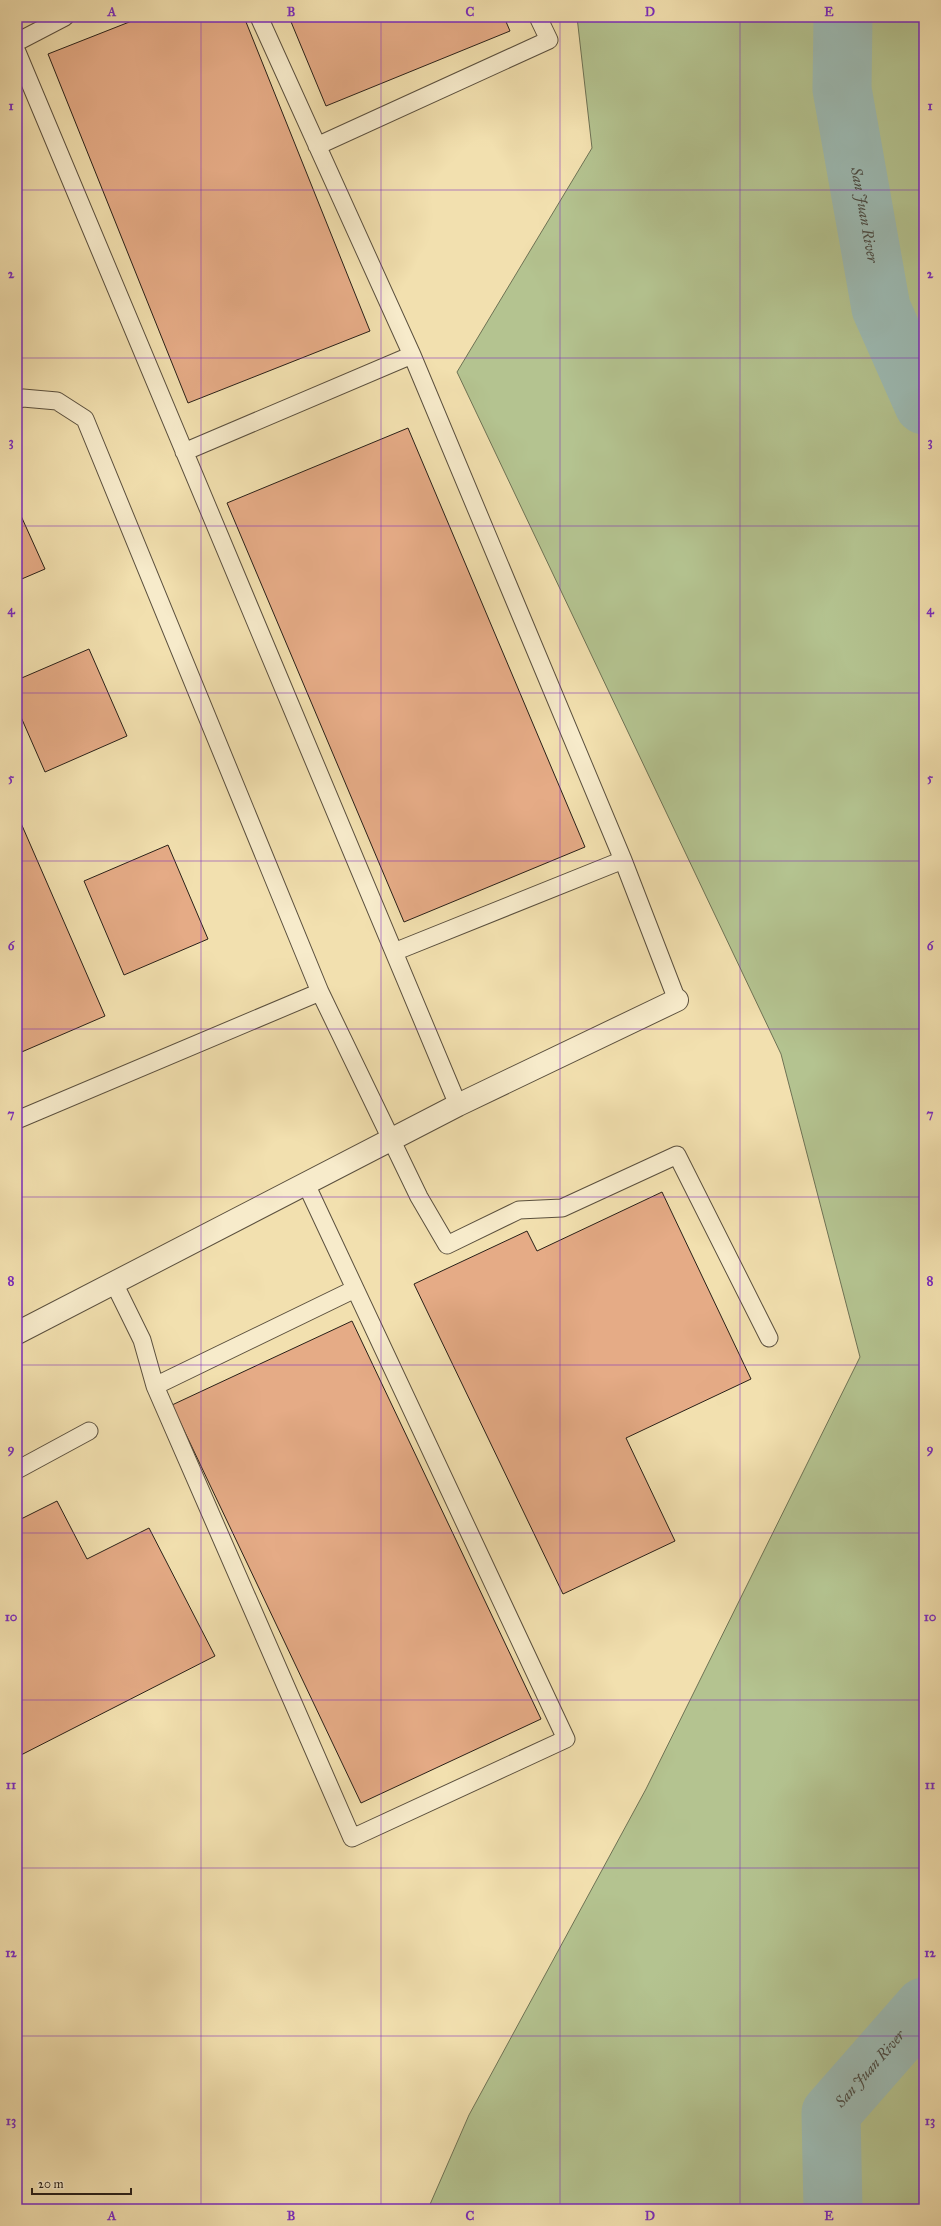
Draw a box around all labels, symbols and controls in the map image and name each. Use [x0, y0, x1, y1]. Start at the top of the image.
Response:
text: A [107, 4, 117, 20]
text: B [287, 4, 296, 20]
text: C [466, 4, 475, 20]
text: D [645, 4, 655, 20]
text: E [824, 4, 834, 20]
text: 1 [8, 98, 14, 114]
text: 1 [927, 98, 933, 114]
water label: San Juan River [847, 165, 882, 265]
text: 2 [8, 266, 15, 282]
text: 2 [927, 266, 934, 282]
text: 3 [8, 434, 14, 450]
text: 3 [927, 434, 933, 450]
text: 4 [7, 602, 15, 618]
text: 4 [926, 602, 934, 618]
text: 5 [8, 770, 15, 786]
text: 5 [927, 770, 934, 786]
text: 6 [8, 938, 16, 954]
text: 6 [927, 938, 935, 954]
text: 7 [8, 1106, 15, 1122]
text: 7 [927, 1106, 934, 1122]
text: 8 [8, 1273, 15, 1289]
text: 8 [927, 1273, 934, 1289]
text: 9 [8, 1441, 15, 1457]
text: 9 [927, 1441, 934, 1457]
text: 10 [5, 1609, 18, 1625]
text: 10 [924, 1609, 937, 1625]
text: 11 [6, 1777, 16, 1793]
text: 11 [925, 1777, 935, 1793]
text: 12 [5, 1945, 17, 1961]
text: 12 [924, 1945, 936, 1961]
water label: San Juan River [831, 2026, 909, 2112]
text: 13 [6, 2113, 16, 2129]
text: 13 [925, 2113, 935, 2129]
scale bar [32, 2170, 131, 2196]
text: 20 m [38, 2177, 64, 2191]
text: A [107, 2208, 117, 2224]
text: B [287, 2208, 296, 2224]
text: C [466, 2208, 475, 2224]
text: D [645, 2208, 655, 2224]
text: E [824, 2208, 834, 2224]

